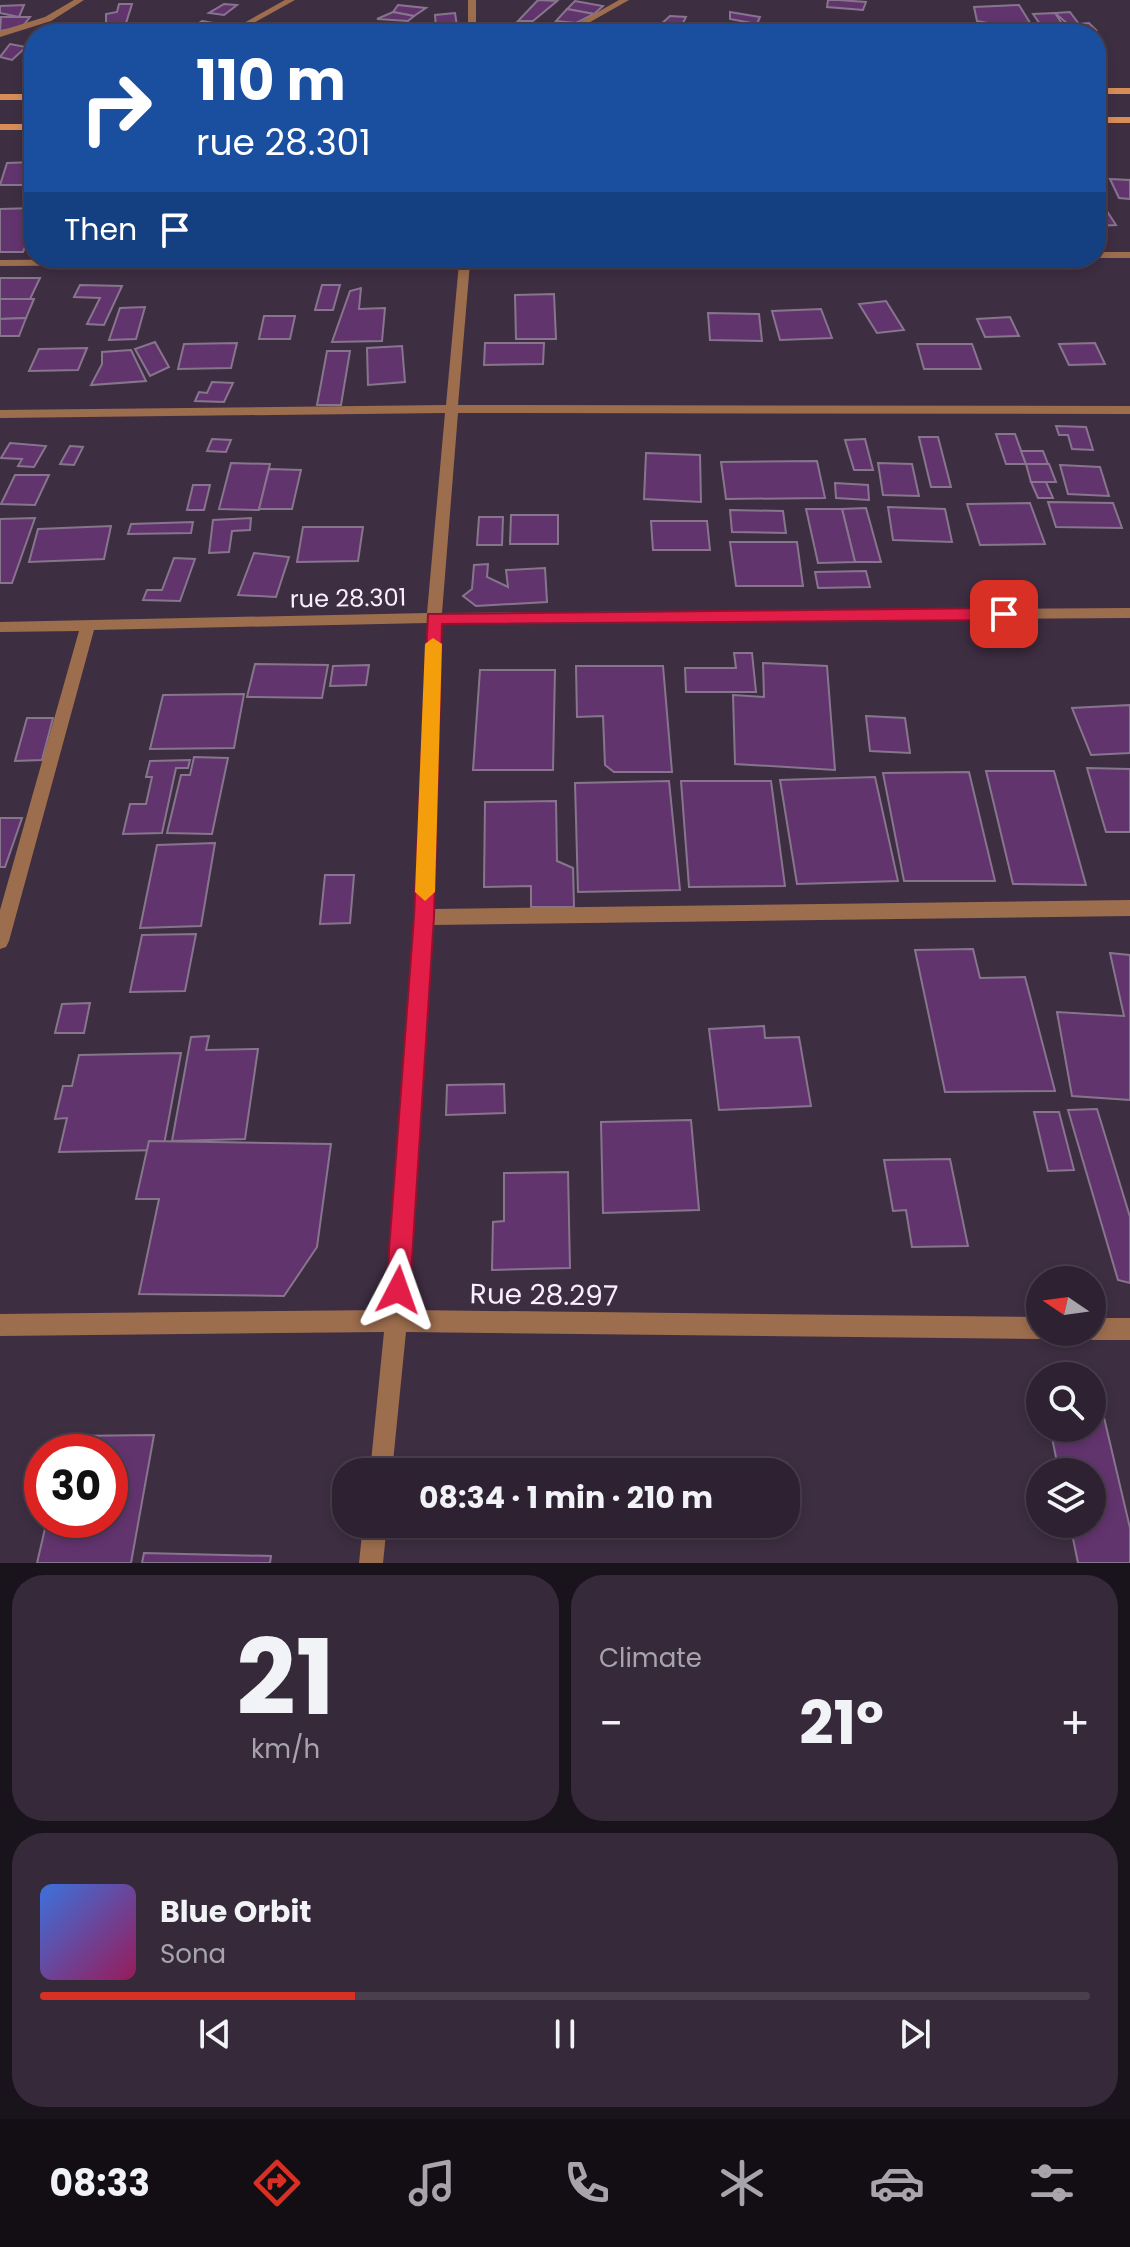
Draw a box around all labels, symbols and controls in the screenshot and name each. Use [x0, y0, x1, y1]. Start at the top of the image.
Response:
text: 110 m [196, 41, 346, 120]
icon: right [64, 56, 168, 160]
text: rue 28.301 [196, 117, 371, 168]
text: Then [64, 208, 137, 251]
icon: arrive [153, 208, 197, 252]
street label: rue 28.301 [289, 580, 407, 616]
pin [970, 580, 1038, 648]
icon: arrive [982, 592, 1026, 636]
position arrow [356, 1248, 440, 1332]
north arrow [1026, 1266, 1106, 1346]
map controls [1026, 1266, 1106, 1538]
street label: Rue 28.297 [469, 1274, 619, 1316]
button: search [1026, 1362, 1106, 1442]
speed limit sign: 30 [24, 1434, 128, 1538]
button: layers [1026, 1458, 1106, 1538]
text: 08:34 · 1 min · 210 m [419, 1476, 713, 1519]
text: 21 [236, 1605, 335, 1750]
text: Climate [599, 1640, 702, 1676]
text: 21° [799, 1681, 884, 1765]
text: − [599, 1693, 623, 1754]
text: + [1060, 1693, 1090, 1754]
text: km/h [251, 1731, 320, 1767]
text: Blue Orbit [160, 1890, 312, 1933]
text: Sona [160, 1936, 226, 1972]
icon: previous [193, 2012, 237, 2056]
icon: pause [543, 2012, 587, 2056]
icon: next [893, 2012, 937, 2056]
icon: directions [249, 2155, 305, 2211]
icon: music [404, 2155, 460, 2211]
icon: phone [559, 2155, 615, 2211]
icon: climate [714, 2155, 770, 2211]
icon: car [869, 2155, 925, 2211]
icon: filters [1024, 2155, 1080, 2211]
text: 08:33 [50, 2158, 150, 2209]

